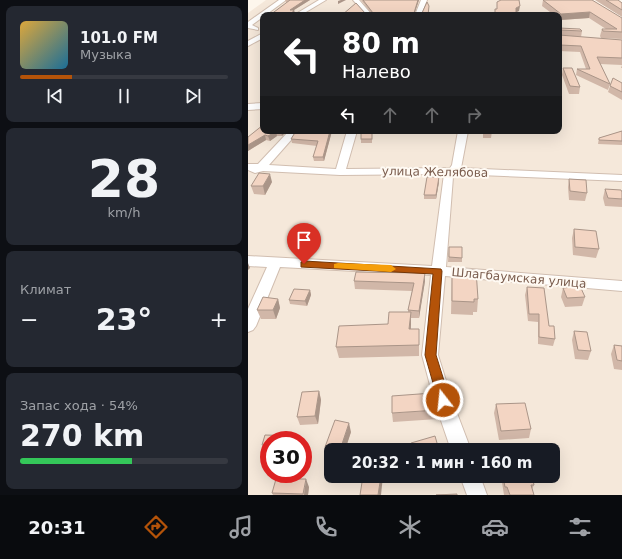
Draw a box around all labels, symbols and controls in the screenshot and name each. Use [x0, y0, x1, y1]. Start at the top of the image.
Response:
text: 80 m [342, 27, 420, 60]
icon: left [276, 28, 328, 80]
text: 101.0 FM [80, 29, 158, 47]
text: Музыка [80, 47, 132, 62]
text: Налево [342, 61, 411, 82]
icon: previous [44, 85, 66, 107]
icon: pause [113, 85, 135, 107]
icon: next [182, 85, 204, 107]
icon: left [337, 104, 359, 126]
icon: ahead [379, 104, 401, 126]
icon: ahead [421, 104, 443, 126]
icon: right [463, 104, 485, 126]
text: 28 [88, 149, 160, 209]
street label: улица Желябова [382, 164, 488, 180]
text: km/h [108, 205, 140, 220]
pin [287, 223, 321, 264]
icon: arrive [293, 229, 315, 251]
street label: Шлагбаумская улица [451, 265, 587, 291]
text: Климат [20, 282, 71, 297]
text: 23° [96, 302, 152, 337]
text: − [20, 307, 38, 332]
text: + [210, 307, 228, 332]
position arrow [422, 379, 464, 421]
text: Запас хода · 54% [20, 398, 138, 413]
text: 270 km [20, 418, 144, 453]
speed limit sign: 30 [260, 431, 312, 483]
text: 20:32 · 1 мин · 160 m [352, 454, 533, 472]
icon: directions [142, 513, 170, 541]
icon: music [227, 513, 255, 541]
icon: phone [312, 513, 340, 541]
icon: climate [396, 513, 424, 541]
icon: car [481, 513, 509, 541]
icon: filters [566, 513, 594, 541]
text: 20:31 [28, 517, 86, 538]

